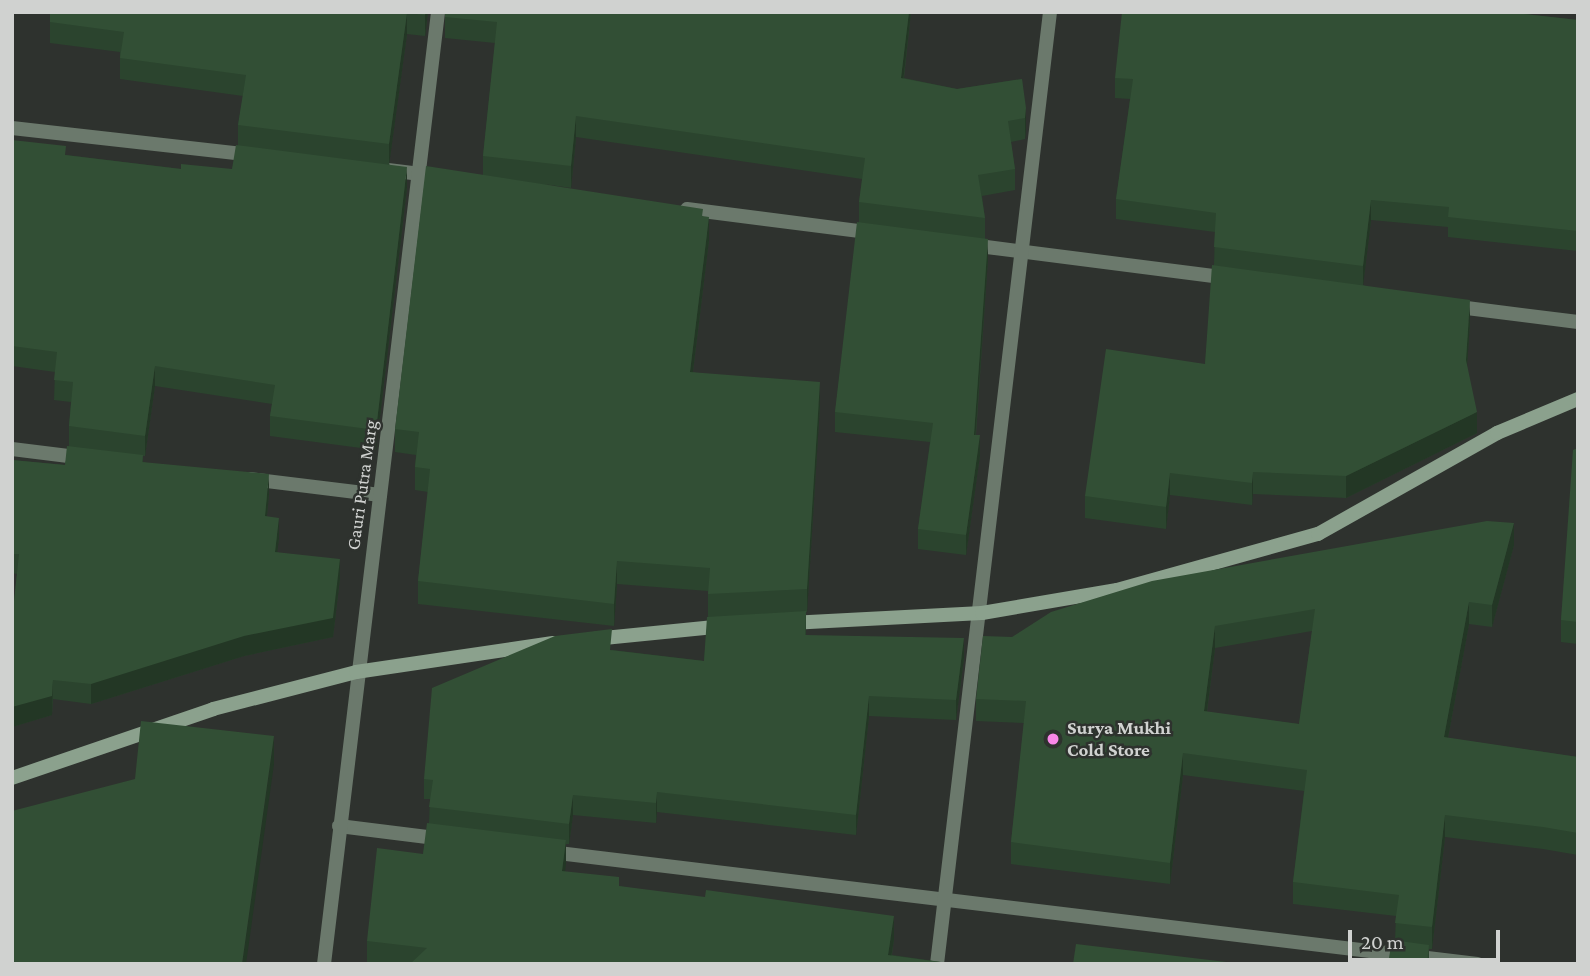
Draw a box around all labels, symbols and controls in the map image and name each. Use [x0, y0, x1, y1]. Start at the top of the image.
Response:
street label: Gauri Putra Marg [342, 419, 382, 551]
place label: Surya Mukhi Cold Store [1067, 717, 1171, 761]
marker: Surya Mukhi Cold Store [1045, 731, 1061, 747]
scale bar [1352, 916, 1504, 960]
text: 20 m [1361, 930, 1404, 954]

